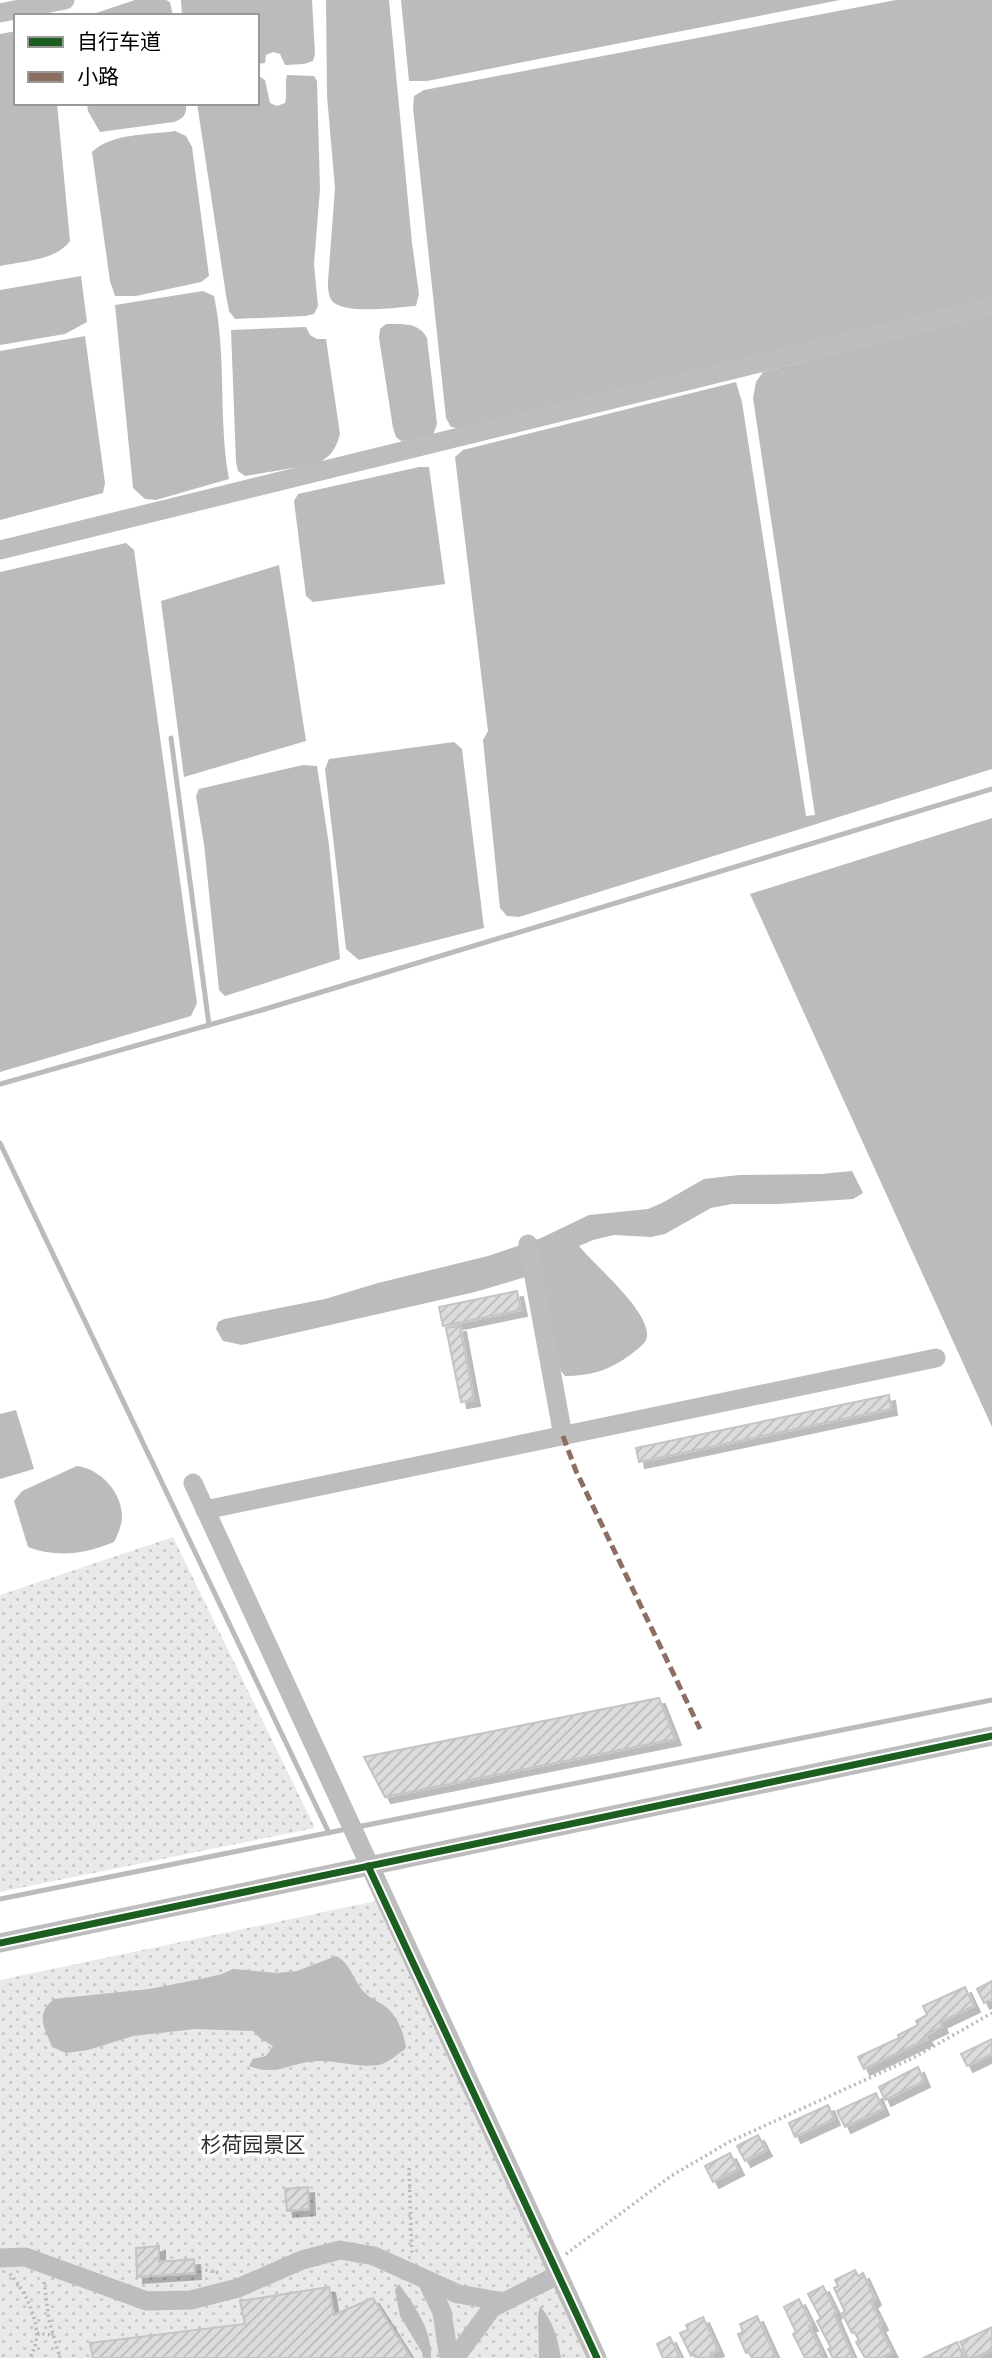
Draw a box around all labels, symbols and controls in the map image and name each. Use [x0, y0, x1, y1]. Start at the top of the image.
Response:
legend [14, 14, 259, 105]
text: 自行车道 [77, 30, 161, 55]
text: 小路 [77, 65, 119, 90]
park label: 杉荷园景区 [201, 2133, 306, 2158]

